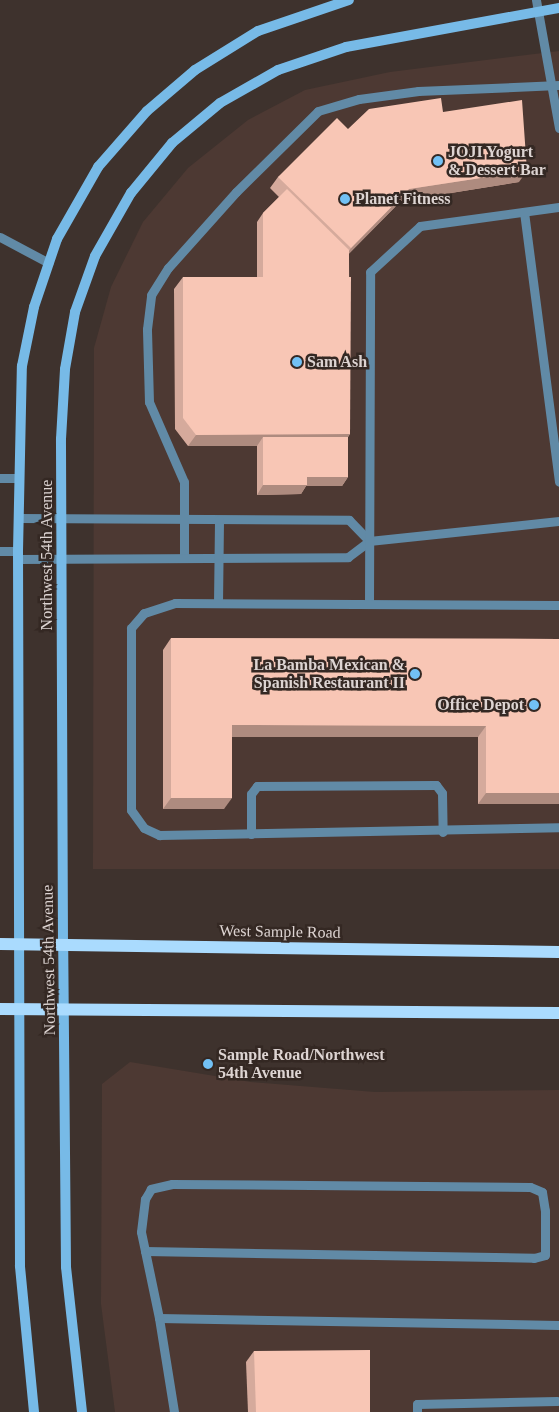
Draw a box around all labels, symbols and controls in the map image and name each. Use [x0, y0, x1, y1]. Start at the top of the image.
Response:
place label: JOJI Yogurt & Dessert Bar [448, 142, 546, 180]
marker: JOJI Yogurt & Dessert Bar [432, 155, 444, 167]
place label: Planet Fitness [355, 189, 451, 209]
marker: Planet Fitness [339, 193, 351, 205]
place label: Sam Ash [307, 352, 368, 372]
marker: Sam Ash [291, 356, 303, 368]
street label: Northwest 54th Avenue [37, 479, 57, 631]
place label: La Bamba Mexican & Spanish Restaurant II [253, 655, 405, 693]
marker: La Bamba Mexican & Spanish Restaurant II [409, 668, 421, 680]
place label: Office Depot [437, 695, 524, 715]
marker: Office Depot [528, 699, 540, 711]
street label: Northwest 54th Avenue [38, 884, 60, 1036]
street label: West Sample Road [219, 921, 341, 943]
place label: Sample Road/Northwest 54th Avenue [218, 1045, 385, 1083]
marker: Sample Road/Northwest 54th Avenue [202, 1058, 214, 1070]

